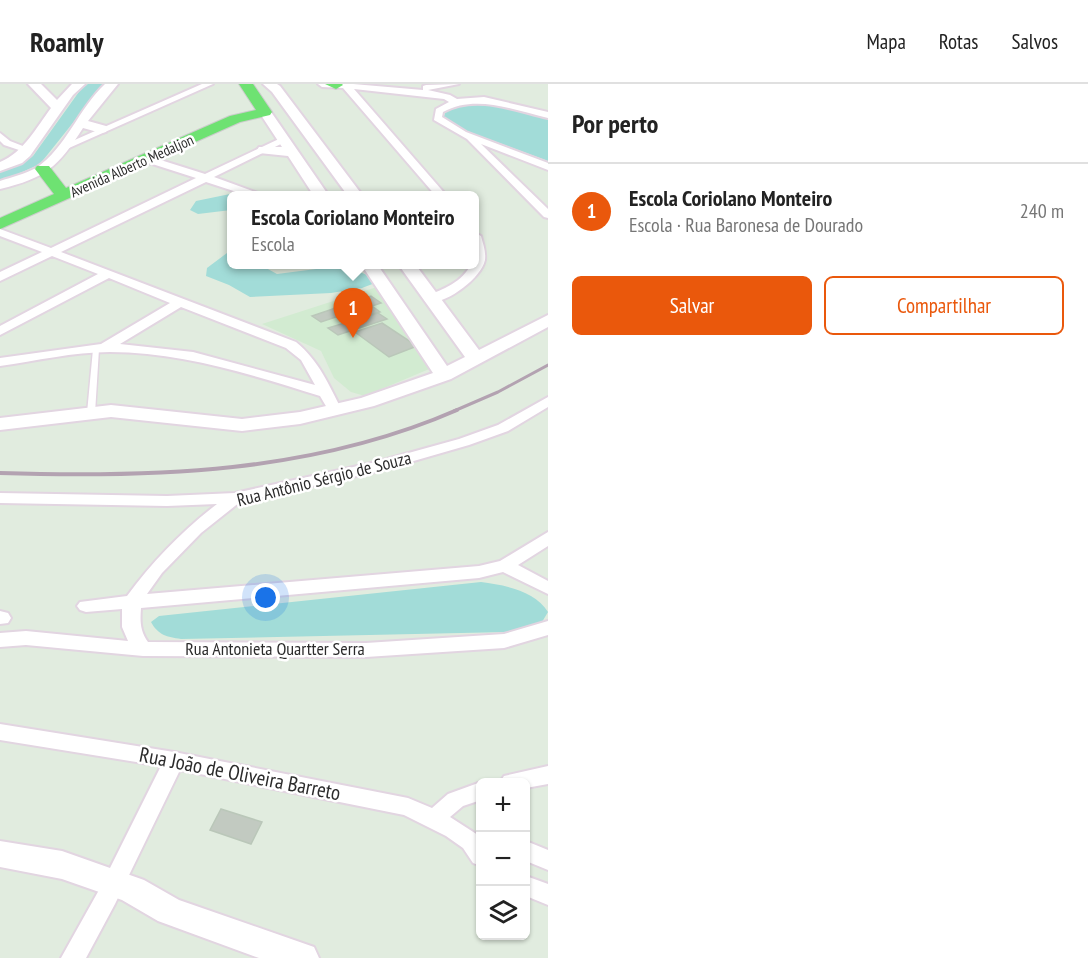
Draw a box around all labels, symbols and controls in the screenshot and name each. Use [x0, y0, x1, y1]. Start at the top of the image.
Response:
text: Roamly [30, 23, 104, 60]
text: Mapa [866, 28, 906, 55]
text: Rotas [939, 28, 978, 55]
text: Salvos [1011, 28, 1058, 55]
text: Por perto [572, 107, 658, 140]
street label: Avenida Alberto Medaljon [67, 130, 197, 201]
text: Escola Coriolano Monteiro [629, 184, 832, 212]
popup [227, 191, 479, 269]
text: 1 [587, 198, 596, 224]
text: 240 m [1020, 198, 1064, 224]
text: Escola Coriolano Monteiro [251, 203, 455, 231]
text: Escola · Rua Baronesa de Dourado [629, 212, 863, 238]
text: Escola [251, 231, 295, 257]
button: Salvar [572, 276, 812, 335]
button: Compartilhar [824, 276, 1064, 335]
pin: 1 [334, 288, 372, 338]
street label: Rua Antônio Sérgio de Souza [234, 446, 413, 511]
your location [251, 583, 280, 612]
street label: Rua Antonieta Quartter Serra [185, 637, 365, 660]
street label: Rua João de Oliveira Barreto [137, 741, 343, 806]
map controls [476, 778, 530, 940]
button: + [476, 778, 530, 832]
button: − [476, 832, 530, 886]
button: layers [476, 886, 530, 940]

